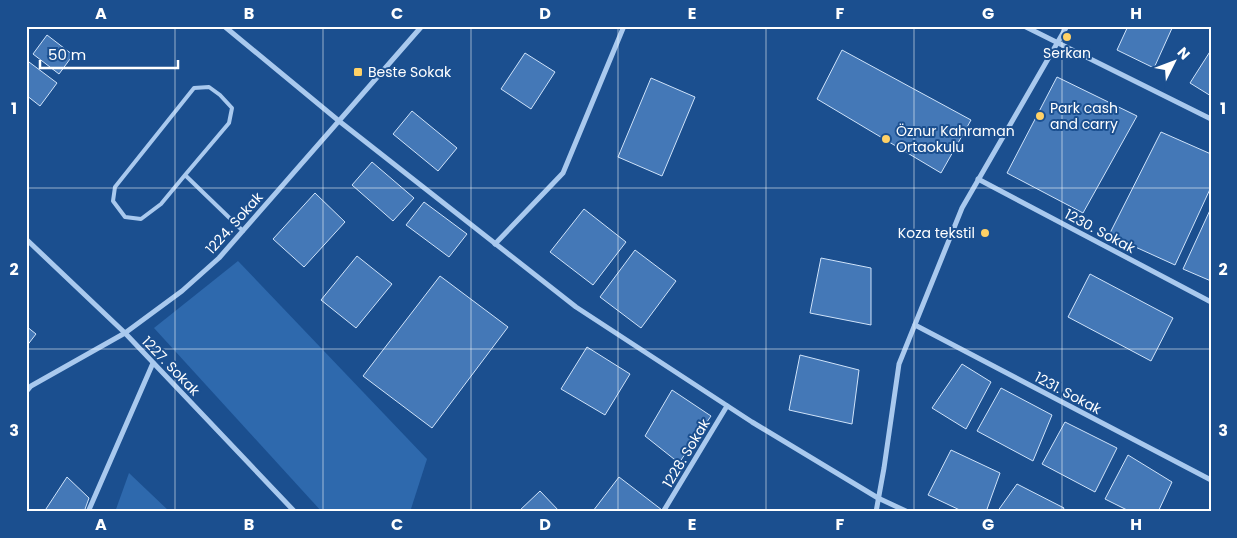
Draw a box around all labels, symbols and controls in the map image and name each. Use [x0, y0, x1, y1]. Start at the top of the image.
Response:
text: A [95, 2, 107, 25]
text: B [244, 2, 254, 25]
text: C [391, 2, 403, 25]
text: D [539, 2, 551, 25]
text: E [688, 2, 696, 25]
text: F [836, 2, 845, 25]
text: G [982, 2, 994, 25]
text: H [1130, 2, 1142, 25]
marker: Serkan [1061, 31, 1073, 43]
scale bar [40, 38, 178, 70]
north arrow [1150, 38, 1200, 88]
place label: Serkan [1043, 43, 1091, 63]
text: N [1173, 43, 1195, 64]
text: 50 m [48, 44, 86, 65]
place label: Beste Sokak [368, 62, 452, 82]
marker: Beste Sokak [352, 66, 364, 78]
text: 1 [11, 97, 17, 120]
text: 1 [1220, 97, 1226, 120]
place label: Park cash and carry [1050, 98, 1118, 134]
marker: Park cash and carry [1034, 110, 1046, 122]
place label: Öznur Kahraman Ortaokulu [896, 121, 1015, 157]
marker: Öznur Kahraman Ortaokulu [880, 133, 892, 145]
street label: 1224. Sokak [201, 187, 268, 258]
street label: 1230. Sokak [1061, 204, 1140, 258]
place label: Koza tekstil [898, 223, 975, 243]
marker: Koza tekstil [979, 227, 991, 239]
text: 2 [9, 258, 19, 281]
text: 2 [1218, 258, 1228, 281]
street label: 1227. Sokak [137, 332, 205, 401]
street label: 1231. Sokak [1031, 367, 1106, 419]
street label: 1228. Sokak [658, 414, 715, 491]
text: 3 [9, 419, 19, 442]
text: 3 [1218, 419, 1228, 442]
text: A [95, 513, 107, 536]
text: B [244, 513, 254, 536]
text: C [391, 513, 403, 536]
text: D [539, 513, 551, 536]
text: E [688, 513, 696, 536]
text: F [836, 513, 845, 536]
text: G [982, 513, 994, 536]
text: H [1130, 513, 1142, 536]

